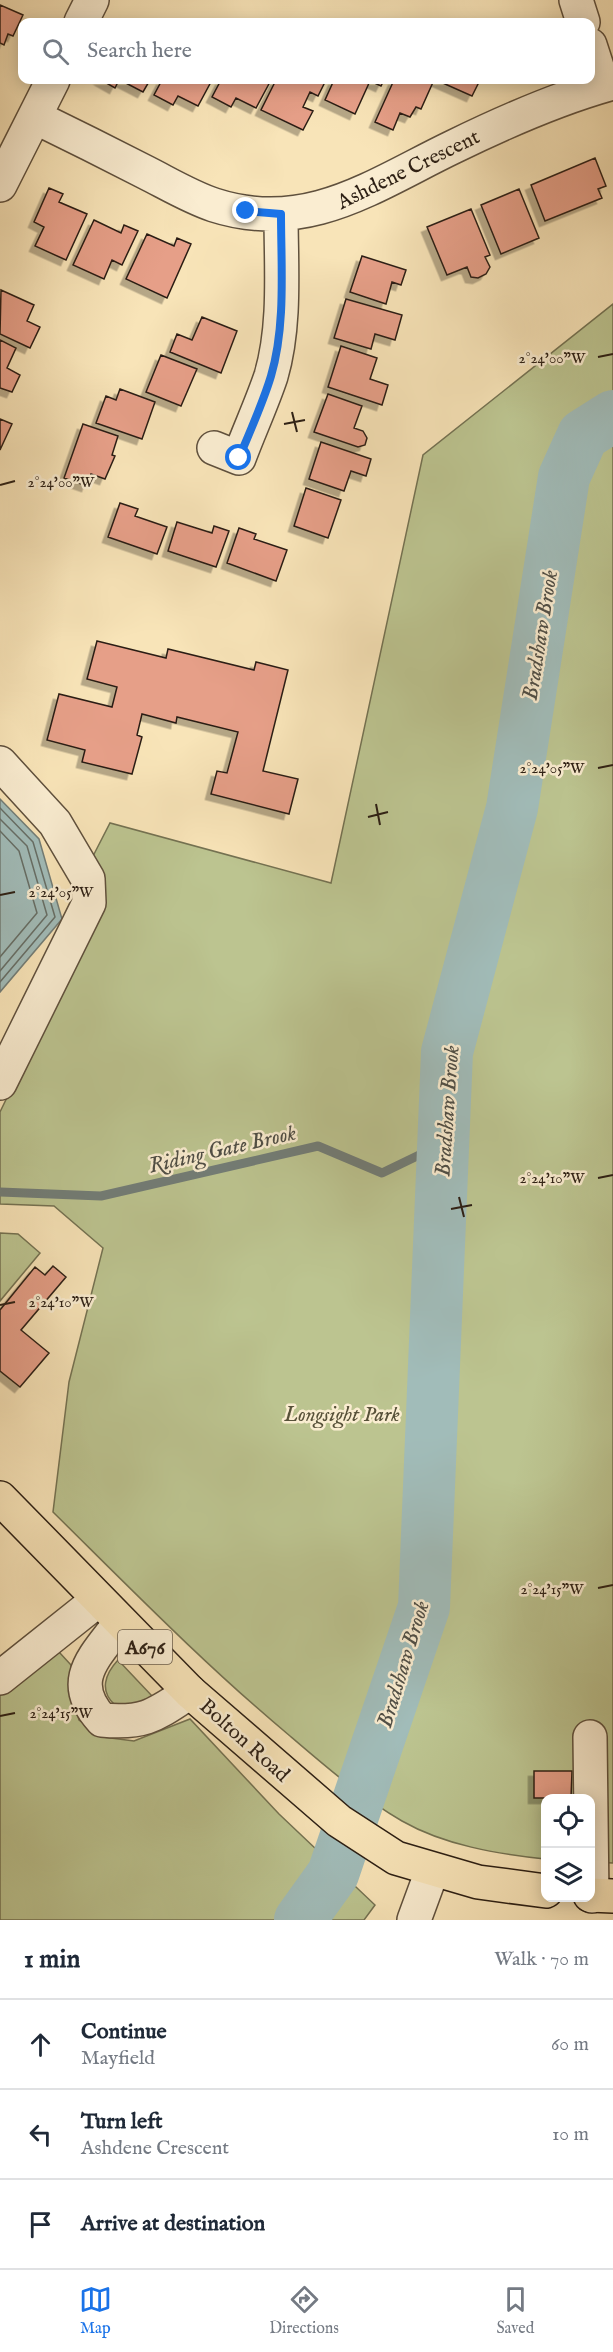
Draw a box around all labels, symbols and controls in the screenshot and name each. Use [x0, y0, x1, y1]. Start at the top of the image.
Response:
search box [18, 18, 595, 84]
icon: search [39, 35, 72, 68]
text: Search here [87, 37, 192, 65]
street label: Ashdene Crescent [332, 124, 484, 217]
route end [232, 197, 258, 223]
text: 2°24'00"W [519, 349, 586, 368]
route start [225, 444, 251, 470]
text: 2°24'00"W [28, 473, 95, 492]
water label: Bradshaw Brook [517, 568, 565, 702]
text: 2°24'05"W [520, 759, 585, 778]
text: 2°24'05"W [29, 883, 94, 902]
water label: Bradshaw Brook [429, 1044, 467, 1178]
water label: Riding Gate Brook [146, 1119, 299, 1181]
text: 2°24'10"W [520, 1169, 585, 1188]
text: 2°24'10"W [29, 1293, 94, 1312]
park label: Longsight Park [283, 1402, 400, 1429]
text: 2°24'15"W [520, 1580, 584, 1599]
water label: Bradshaw Brook [371, 1597, 437, 1732]
road number: A676 [118, 1630, 172, 1664]
street label: Bolton Road [193, 1693, 295, 1789]
text: 2°24'15"W [29, 1704, 93, 1723]
map controls [541, 1794, 595, 1902]
button: locate [541, 1794, 595, 1848]
button: layers [541, 1848, 595, 1902]
text: 1 min [24, 1943, 80, 1976]
text: Walk · 70 m [494, 1947, 589, 1972]
text: Continue [81, 2018, 167, 2046]
icon: ahead [24, 2028, 57, 2061]
text: 60 m [551, 2032, 589, 2057]
text: Mayfield [81, 2046, 155, 2071]
text: Turn left [81, 2108, 163, 2136]
icon: left [24, 2118, 57, 2151]
text: 10 m [552, 2122, 589, 2147]
text: Ashdene Crescent [81, 2136, 229, 2161]
icon: arrive [24, 2208, 57, 2241]
text: Arrive at destination [81, 2210, 265, 2238]
tab: Map [79, 2283, 112, 2339]
tab: Directions [269, 2283, 339, 2339]
tab: Saved [496, 2283, 534, 2339]

